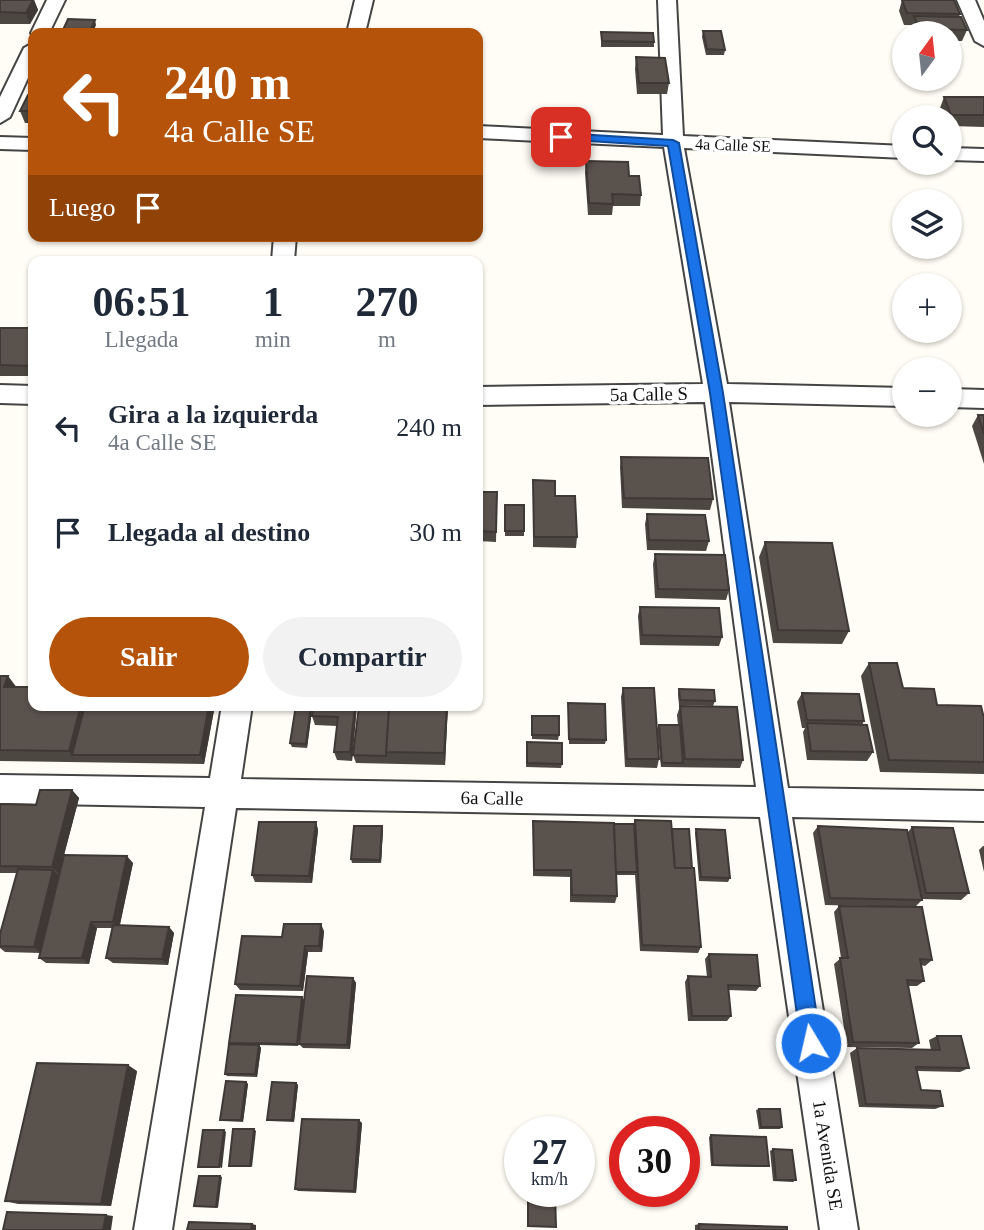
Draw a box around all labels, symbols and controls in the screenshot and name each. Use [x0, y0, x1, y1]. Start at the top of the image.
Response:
north arrow [892, 21, 962, 91]
map controls [892, 21, 962, 427]
text: 240 m [164, 55, 291, 110]
icon: left [49, 56, 140, 147]
button: search [892, 105, 962, 175]
pin [531, 107, 591, 167]
text: 4a Calle SE [164, 113, 315, 149]
icon: arrive [542, 118, 580, 156]
street label: 4a Calle SE [695, 135, 771, 155]
icon: arrive [129, 189, 167, 227]
button: layers [892, 189, 962, 259]
text: Luego [49, 193, 115, 222]
button: + [892, 273, 962, 343]
text: 06:51 [93, 279, 191, 325]
text: 1 [262, 279, 283, 325]
text: 270 [355, 279, 418, 325]
text: Llegada [105, 327, 179, 352]
text: min [255, 327, 291, 352]
text: m [378, 327, 396, 352]
button: − [892, 357, 962, 427]
street label: 5a Calle S [610, 383, 688, 405]
text: Gira a la izquierda [108, 400, 318, 429]
icon: left [49, 409, 87, 447]
text: 240 m [396, 413, 462, 442]
text: 4a Calle SE [108, 430, 217, 455]
icon: arrive [49, 514, 87, 552]
text: Llegada al destino [108, 518, 310, 547]
text: 30 m [409, 518, 462, 547]
button: Salir [49, 617, 249, 697]
button: Compartir [263, 617, 462, 697]
street label: 6a Calle [460, 787, 524, 809]
position arrow [774, 1006, 848, 1080]
street label: 1a Avenida SE [809, 1098, 847, 1212]
speed limit sign: 30 [609, 1116, 700, 1207]
text: 27 [532, 1133, 567, 1172]
text: km/h [531, 1169, 568, 1189]

